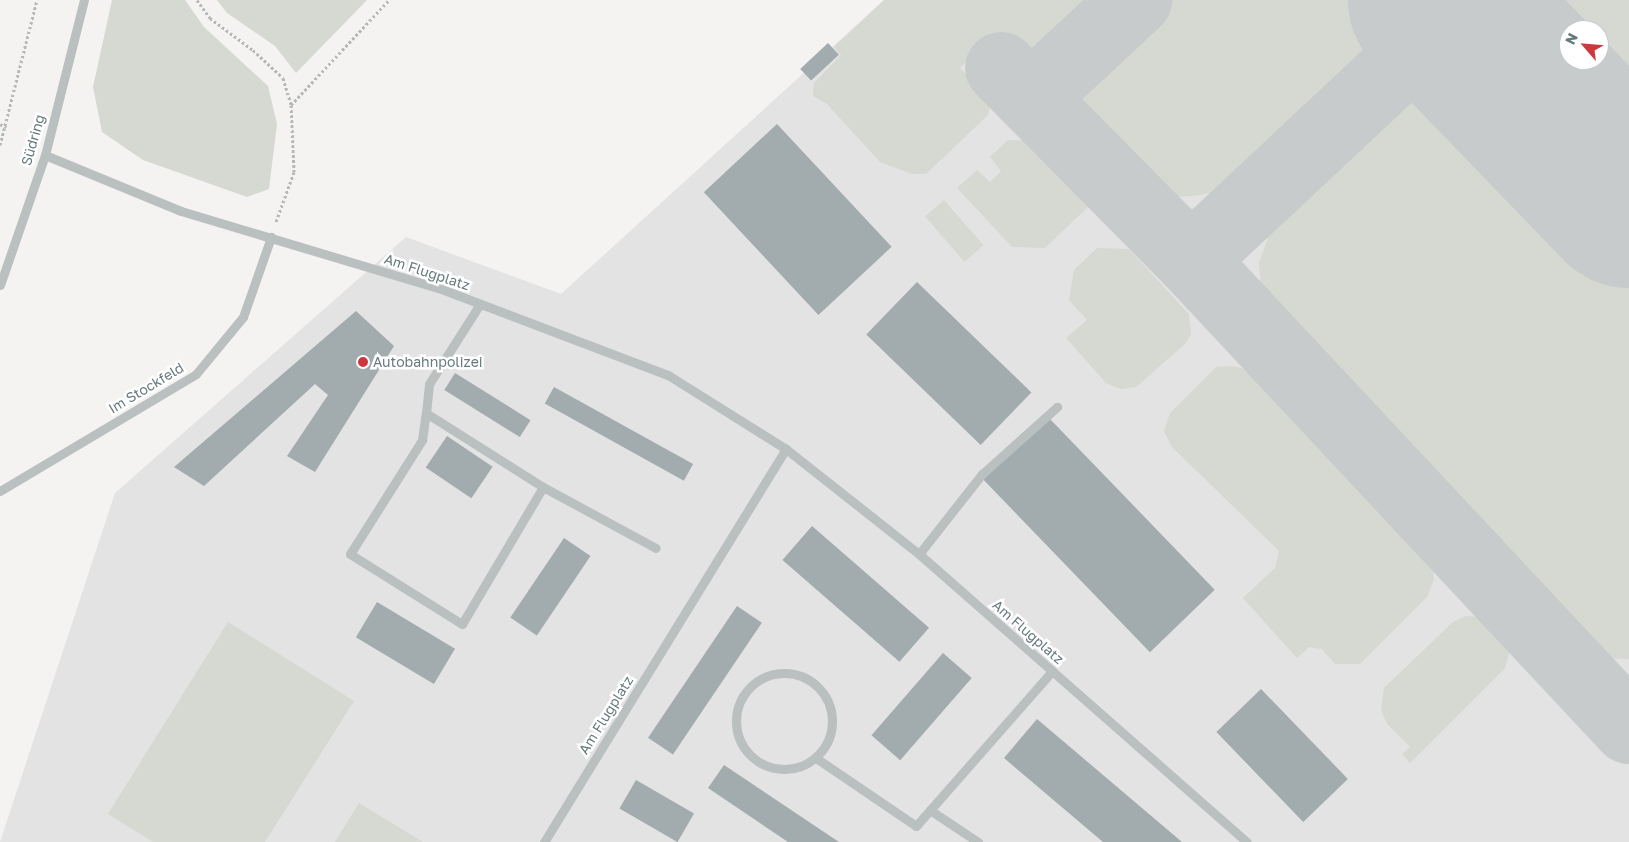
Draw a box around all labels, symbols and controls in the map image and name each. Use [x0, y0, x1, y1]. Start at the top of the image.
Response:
north arrow [1559, 20, 1609, 70]
text: N [1561, 30, 1581, 47]
street label: Südring [18, 112, 48, 168]
street label: Am Flugplatz [382, 250, 472, 294]
place label: Autobahnpolizei [373, 354, 483, 370]
marker: Autobahnpolizei [357, 356, 369, 368]
street label: Im Stockfeld [105, 359, 187, 417]
street label: Am Flugplatz [989, 596, 1067, 668]
street label: Am Flugplatz [575, 673, 637, 757]

